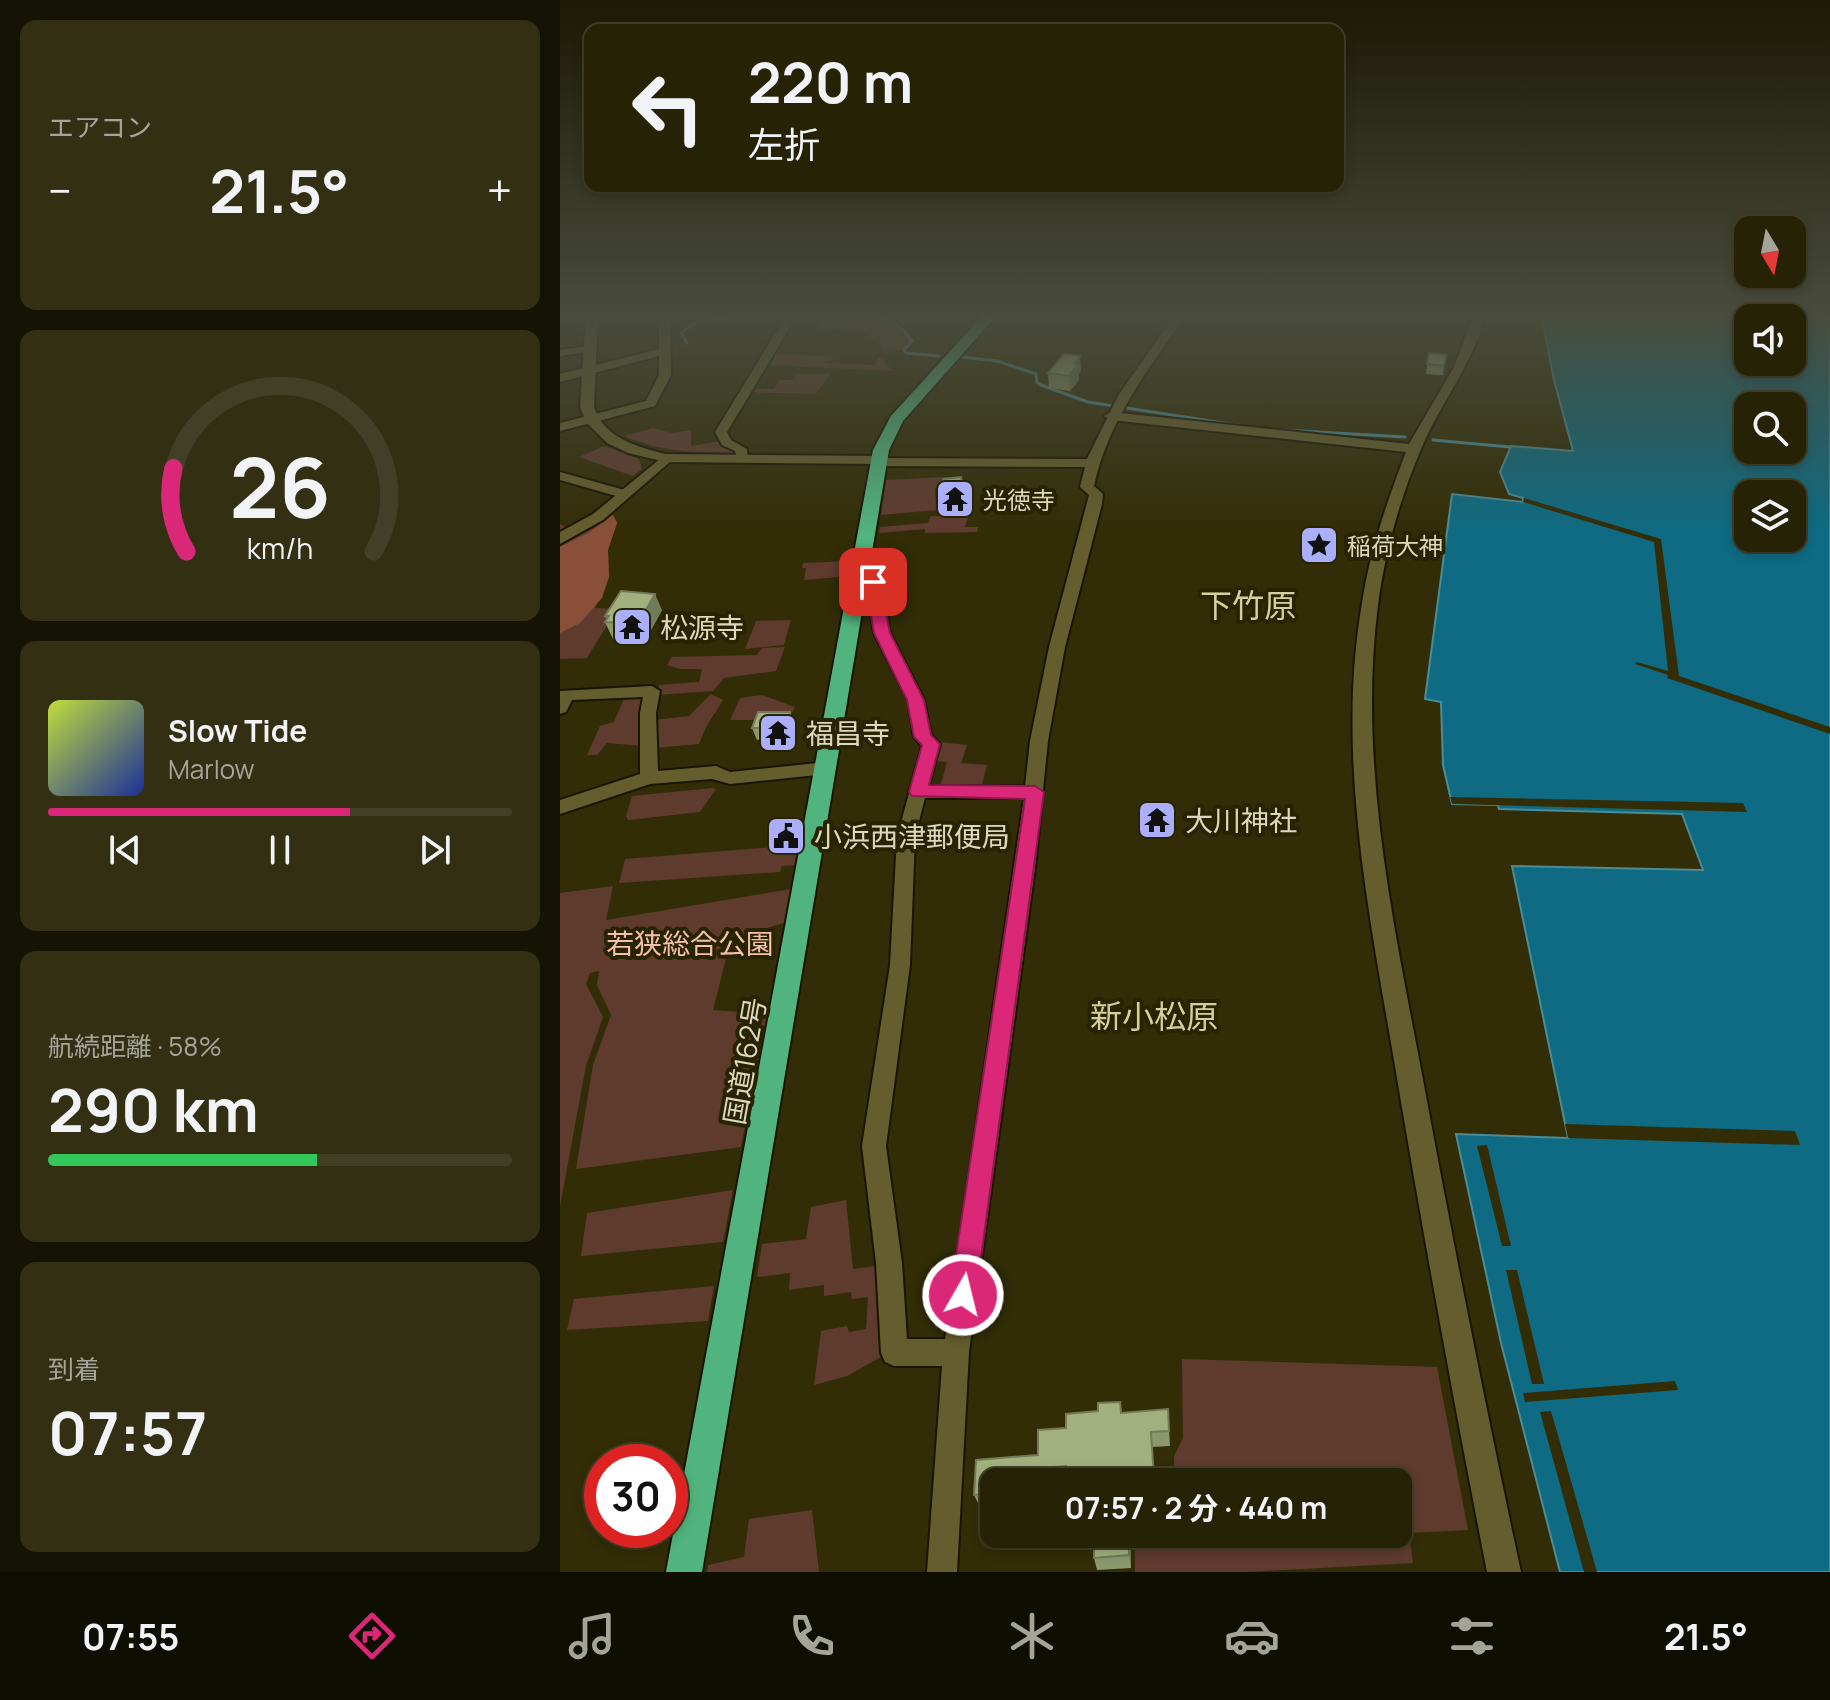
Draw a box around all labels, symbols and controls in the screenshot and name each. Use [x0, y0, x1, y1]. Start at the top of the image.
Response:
text: 220 m [748, 43, 913, 120]
icon: left [616, 56, 720, 160]
text: エアコン [48, 109, 152, 145]
text: 左折 [748, 120, 820, 169]
text: 21.5° [209, 149, 349, 231]
text: − [48, 160, 72, 220]
text: + [487, 160, 512, 220]
north arrow [1734, 216, 1806, 288]
map controls [1734, 216, 1806, 552]
button: sound [1734, 304, 1806, 376]
button: search [1734, 392, 1806, 464]
text: 26 [229, 428, 331, 542]
temple icon: 光徳寺 [934, 478, 976, 520]
button: layers [1734, 480, 1806, 552]
place label: 光徳寺 [983, 483, 1055, 516]
place icon: 稲荷大神 [1298, 524, 1340, 566]
text: km/h [247, 529, 313, 568]
place label: 稲荷大神 [1347, 529, 1443, 562]
pin [839, 548, 907, 616]
icon: arrive [851, 560, 895, 604]
district label: 下竹原 [1200, 583, 1296, 627]
temple icon: 松源寺 [611, 606, 653, 648]
place label: 松源寺 [660, 608, 744, 646]
text: Slow Tide [168, 710, 307, 751]
temple icon: 福昌寺 [757, 712, 799, 754]
place label: 福昌寺 [806, 714, 890, 752]
text: Marlow [168, 751, 255, 787]
temple icon: 大川神社 [1136, 799, 1178, 841]
place label: 大川神社 [1185, 801, 1297, 839]
public building icon: 小浜西津郵便局 [765, 815, 807, 857]
place label: 小浜西津郵便局 [814, 817, 1010, 855]
icon: previous [103, 828, 147, 872]
icon: pause [258, 828, 302, 872]
icon: next [413, 828, 457, 872]
park label: 若狭総合公園 [606, 924, 774, 962]
district label: 新小松原 [1090, 994, 1218, 1038]
street label: 国道162号 [714, 995, 774, 1127]
text: 航続距離 · 58% [48, 1028, 222, 1064]
text: 290 km [48, 1068, 259, 1150]
position arrow [921, 1253, 1005, 1337]
text: 到着 [48, 1351, 100, 1387]
text: 07:57 [48, 1391, 207, 1473]
speed limit sign: 30 [584, 1444, 688, 1548]
text: 07:57 · 2 分 · 440 m [1065, 1487, 1327, 1528]
icon: directions [344, 1608, 400, 1664]
icon: music [564, 1608, 620, 1664]
icon: phone [784, 1608, 840, 1664]
icon: climate [1004, 1608, 1060, 1664]
icon: car [1224, 1608, 1280, 1664]
icon: filters [1444, 1608, 1500, 1664]
text: 07:55 [82, 1612, 179, 1661]
text: 21.5° [1664, 1612, 1748, 1661]

